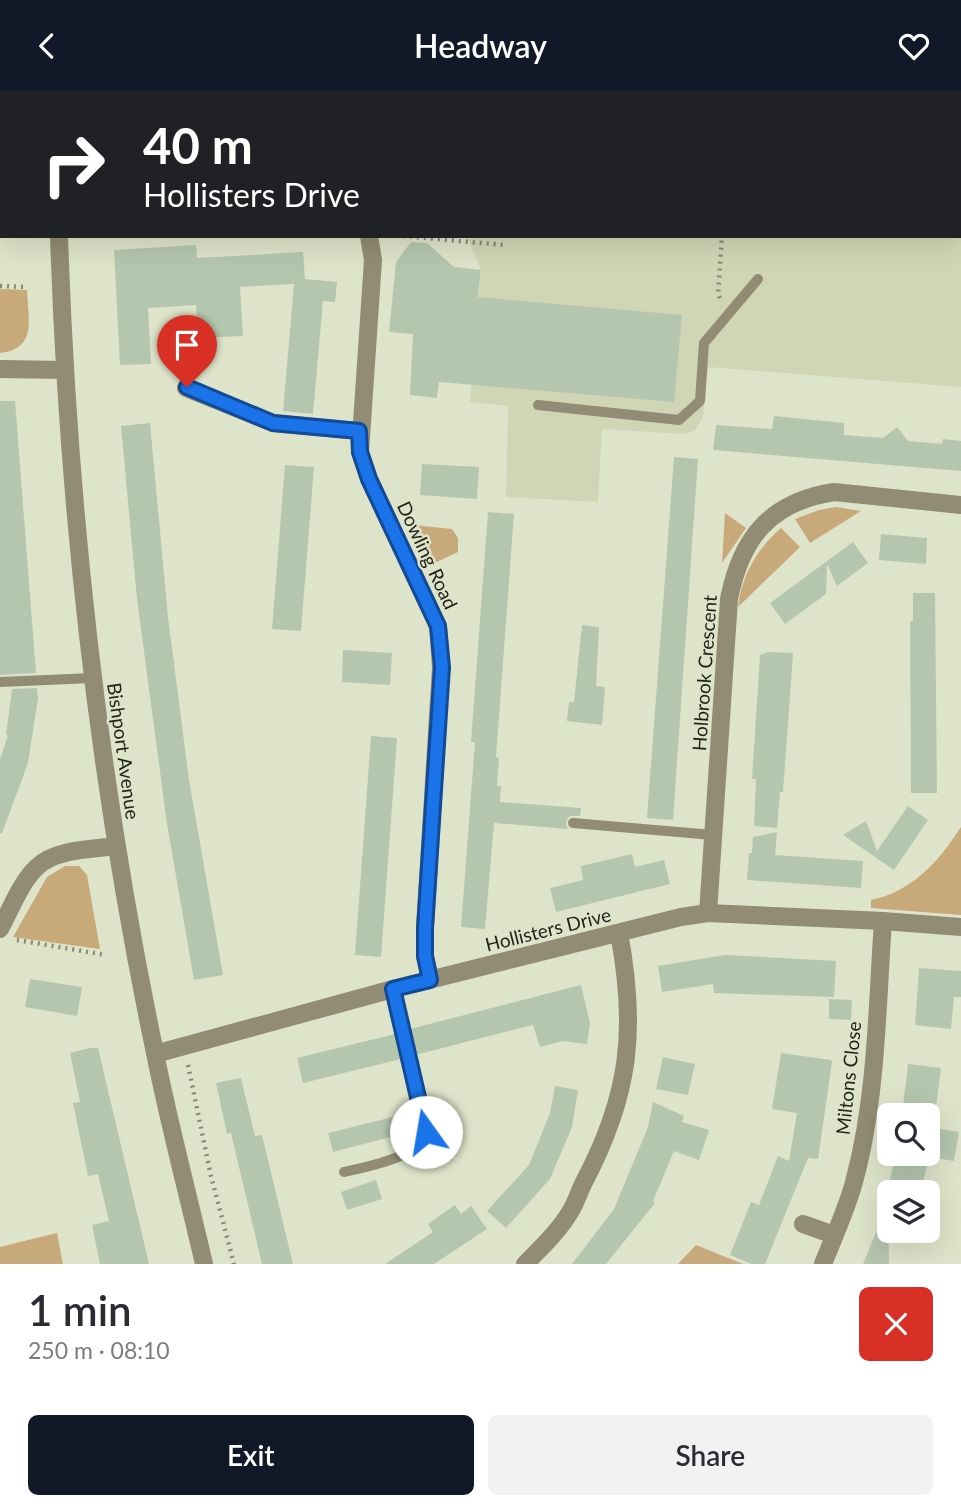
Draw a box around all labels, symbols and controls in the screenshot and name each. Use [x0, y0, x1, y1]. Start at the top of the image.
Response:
text: Headway [414, 26, 547, 65]
icon: back [28, 27, 66, 65]
icon: heart [895, 27, 933, 65]
text: 40 m [143, 116, 253, 174]
icon: right [28, 119, 119, 210]
text: Hollisters Drive [143, 175, 360, 214]
pin [157, 315, 217, 387]
icon: arrive [168, 326, 206, 364]
street label: Dowling Road [393, 497, 463, 613]
street label: Holbrook Crescent [687, 594, 721, 752]
street label: Bishport Avenue [103, 681, 145, 821]
street label: Hollisters Drive [483, 902, 613, 956]
street label: Miltons Close [831, 1020, 865, 1136]
position arrow [389, 1095, 463, 1169]
map controls [877, 1103, 940, 1243]
button: search [877, 1103, 940, 1166]
button: layers [877, 1180, 940, 1243]
text: 1 min [28, 1285, 132, 1335]
button: close [859, 1287, 933, 1361]
text: 250 m · 08:10 [28, 1336, 170, 1364]
button: Exit [28, 1415, 474, 1495]
button: Share [488, 1415, 933, 1495]

